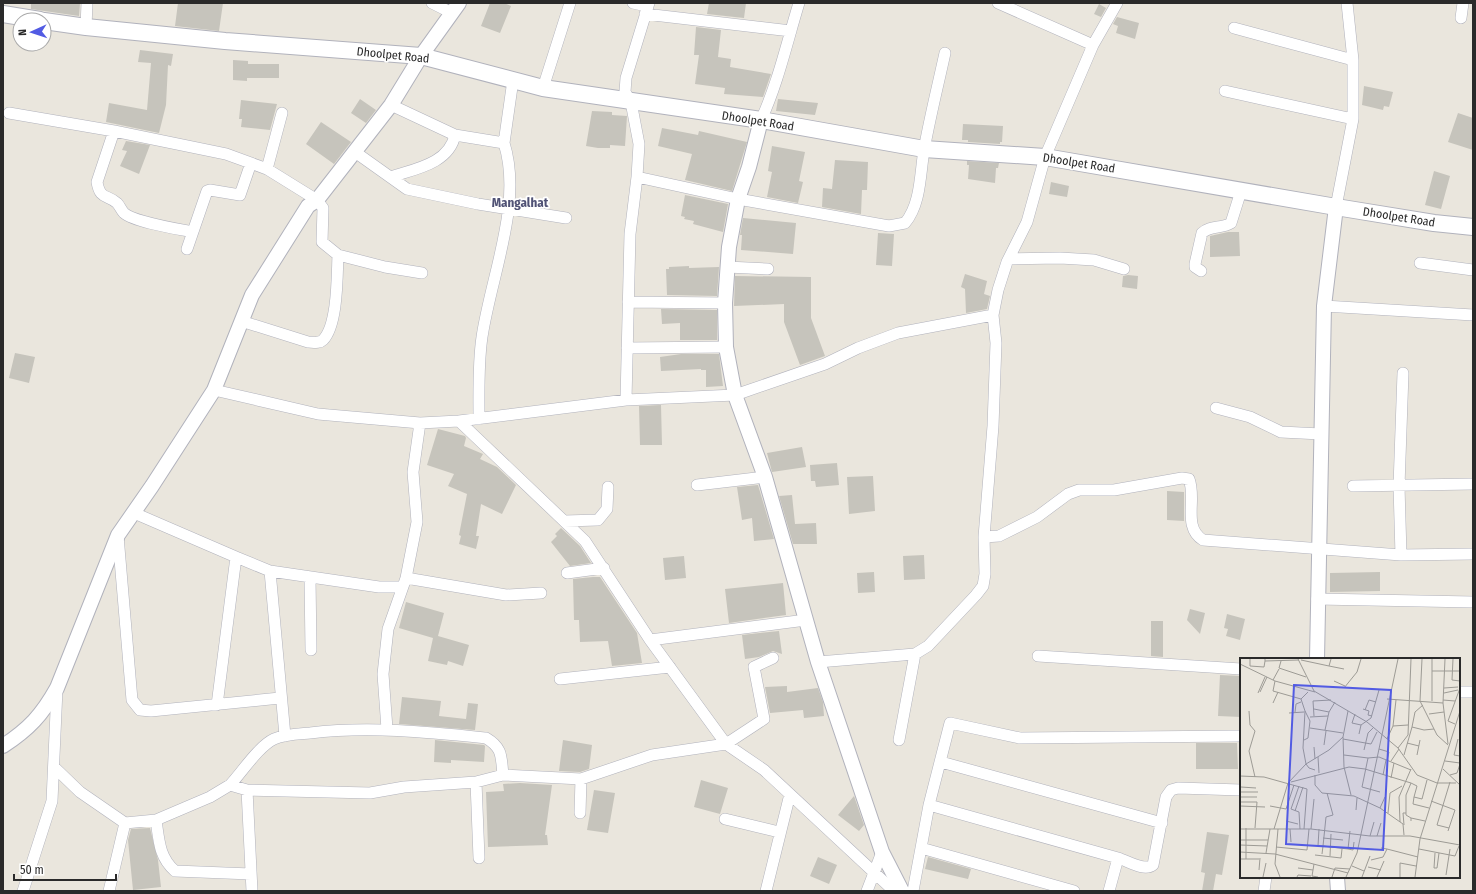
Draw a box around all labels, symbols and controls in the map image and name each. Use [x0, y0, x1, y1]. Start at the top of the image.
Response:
north arrow [12, 12, 52, 52]
text: N [16, 29, 29, 36]
street label: Dhoolpet Road [356, 44, 430, 66]
street label: Dhoolpet Road [721, 108, 795, 134]
street label: Dhoolpet Road [1042, 150, 1116, 176]
district label: Mangalhat [492, 195, 549, 210]
street label: Dhoolpet Road [1362, 204, 1436, 230]
inset map [1240, 658, 1460, 878]
scale bar [14, 856, 116, 882]
text: 50 m [20, 863, 44, 877]

